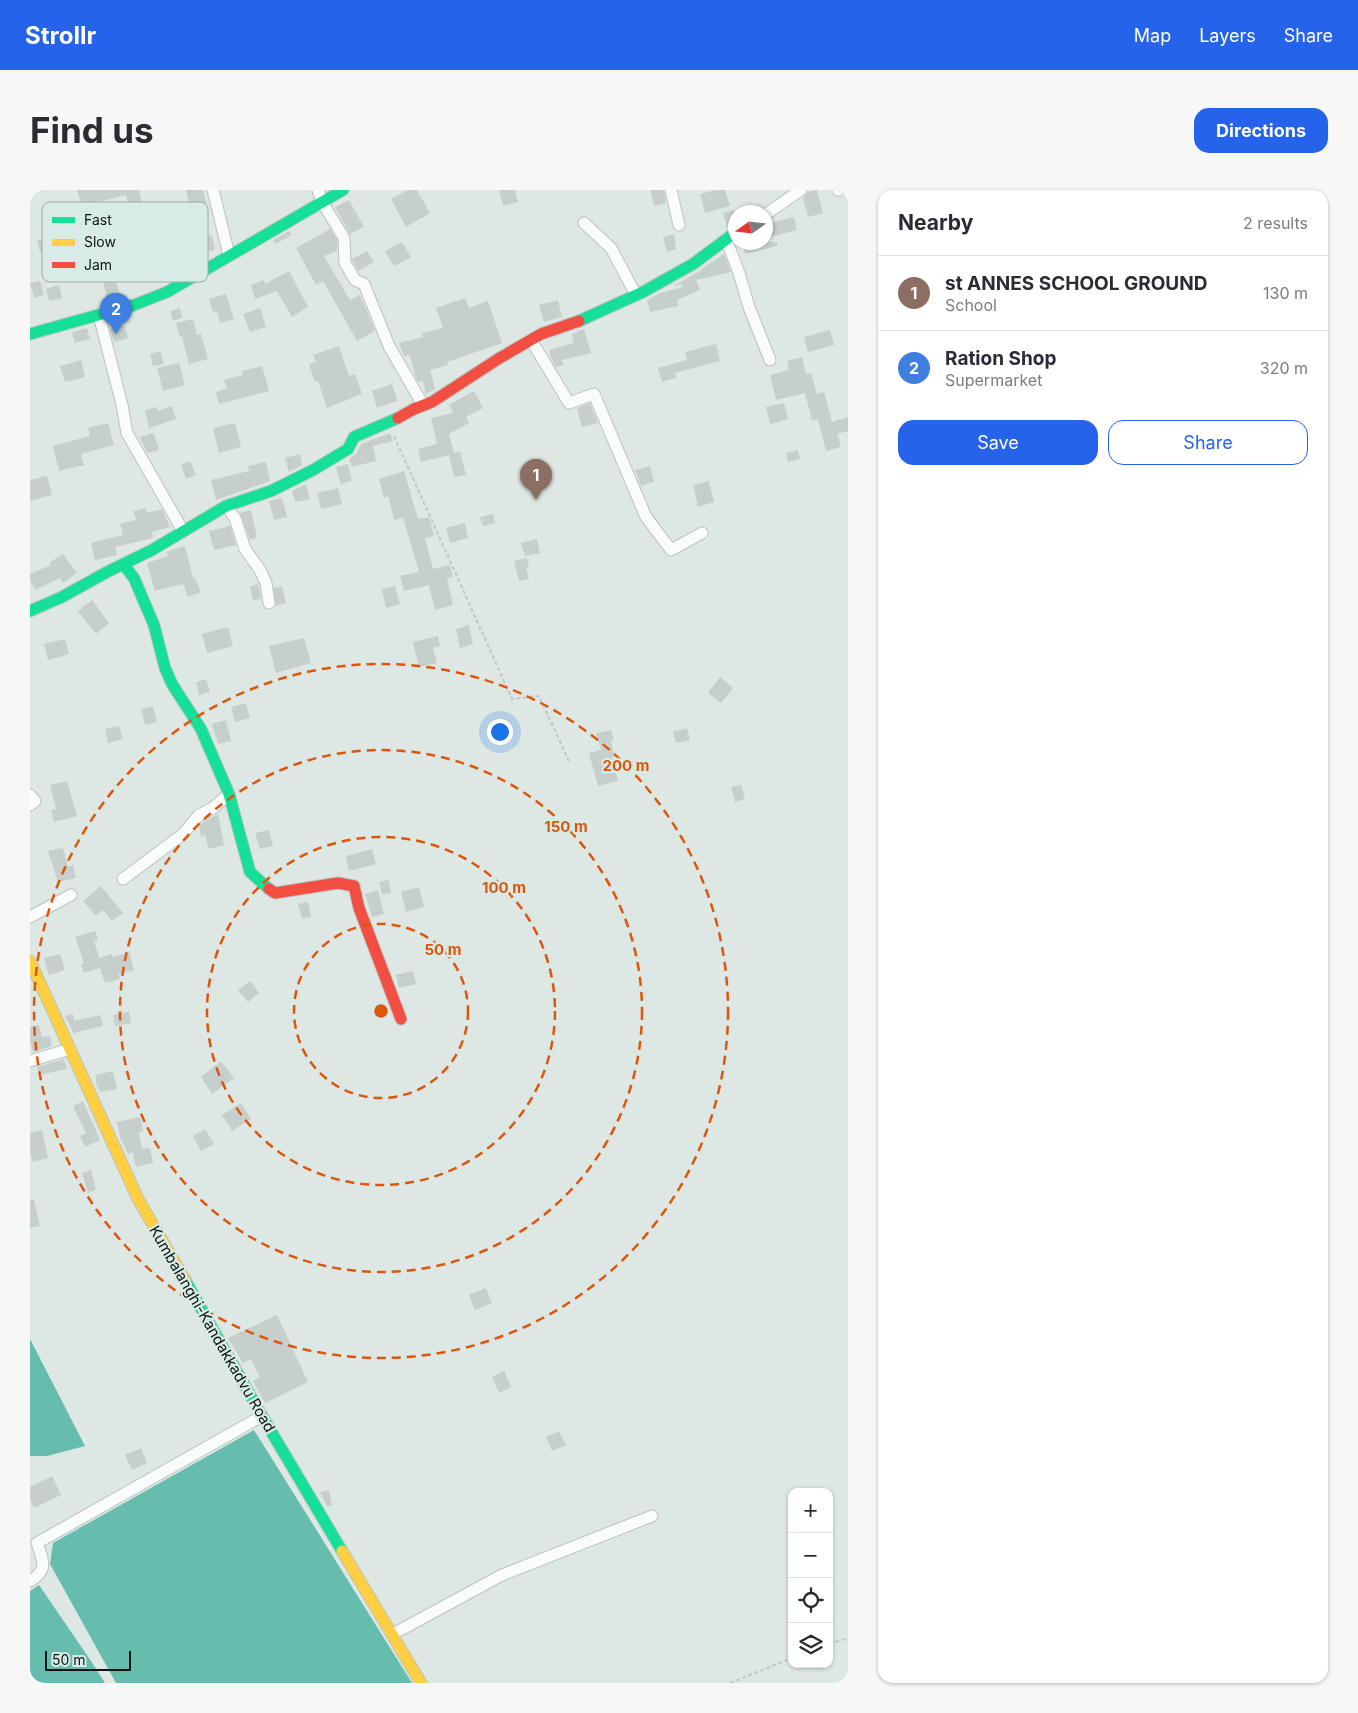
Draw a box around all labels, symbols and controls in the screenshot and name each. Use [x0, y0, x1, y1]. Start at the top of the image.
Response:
text: Strollr [25, 21, 96, 50]
text: Map [1134, 25, 1171, 46]
text: Layers [1199, 25, 1256, 46]
text: Share [1284, 25, 1333, 46]
button: Directions [1194, 108, 1328, 153]
text: Find us [30, 109, 154, 151]
legend [42, 202, 208, 282]
north arrow [728, 205, 773, 250]
text: Nearby [898, 210, 973, 235]
text: Fast [84, 211, 112, 228]
text: 2 results [1243, 213, 1308, 233]
text: Slow [84, 233, 116, 250]
text: Jam [84, 256, 112, 273]
text: st ANNES SCHOOL GROUND [945, 272, 1207, 295]
text: 1 [911, 283, 917, 303]
text: 130 m [1263, 283, 1308, 303]
pin: 2 [100, 293, 132, 334]
text: School [945, 295, 997, 315]
text: Ration Shop [945, 347, 1056, 370]
text: 2 [909, 358, 919, 378]
text: 320 m [1260, 358, 1308, 378]
text: Supermarket [945, 370, 1042, 390]
button: Save [898, 420, 1098, 465]
button: Share [1108, 420, 1308, 465]
pin: 1 [520, 459, 552, 500]
your location [487, 719, 513, 745]
text: 200 m [603, 756, 649, 775]
text: 150 m [544, 817, 588, 836]
text: 100 m [482, 878, 526, 897]
text: 50 m [425, 940, 461, 959]
centre of rings [372, 1002, 390, 1020]
street label: Kumbalanghi-Kandakkadvu Road [145, 1222, 280, 1436]
map controls [788, 1488, 833, 1668]
button: + [788, 1488, 833, 1533]
button: − [788, 1533, 833, 1578]
button: locate [788, 1578, 833, 1623]
button: layers [788, 1623, 833, 1668]
scale bar [45, 1648, 131, 1671]
text: 50 m [52, 1651, 86, 1668]

